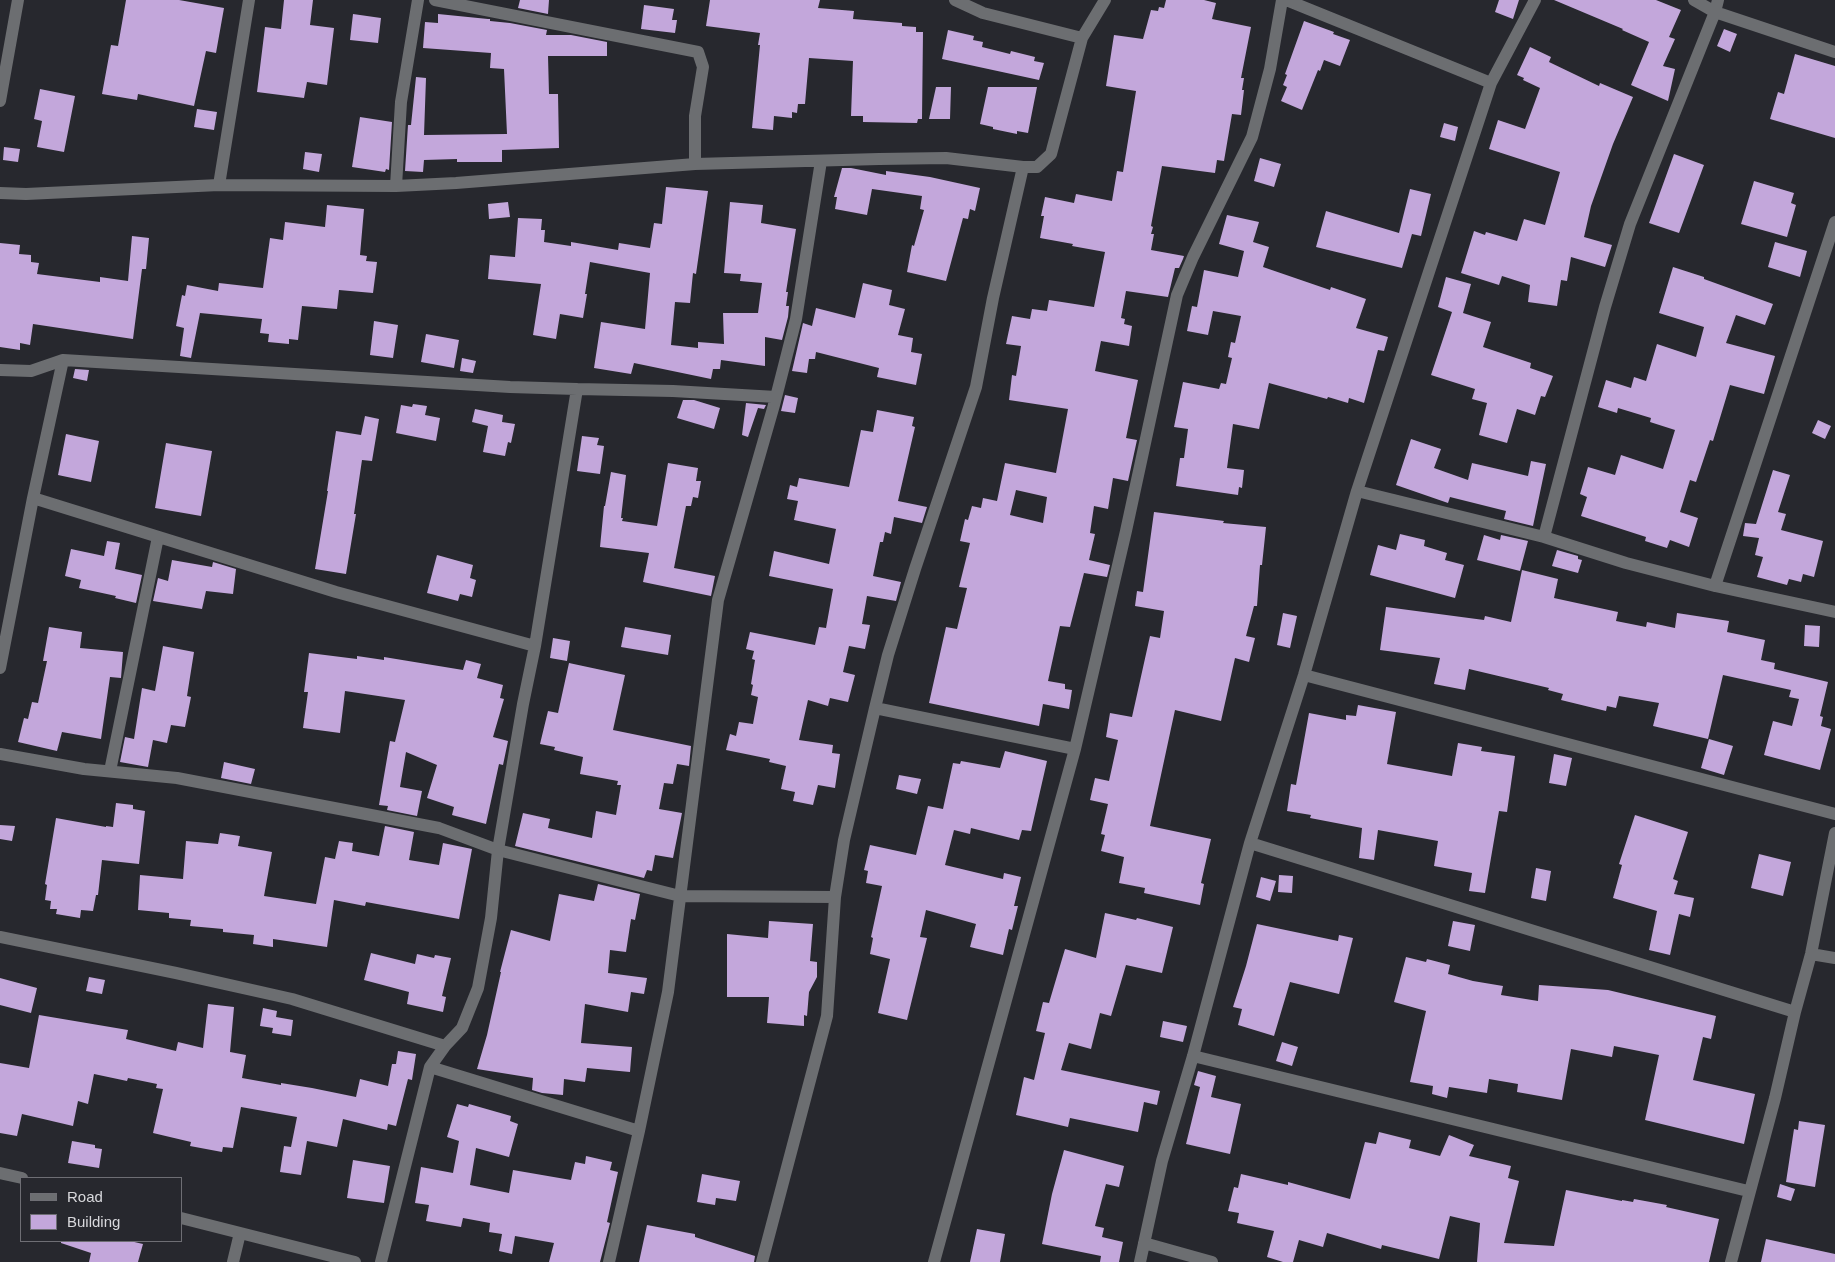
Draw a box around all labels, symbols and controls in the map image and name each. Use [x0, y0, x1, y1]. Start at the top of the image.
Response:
legend [20, 1177, 182, 1242]
text: Road [67, 1188, 103, 1205]
text: Building [67, 1213, 120, 1230]

